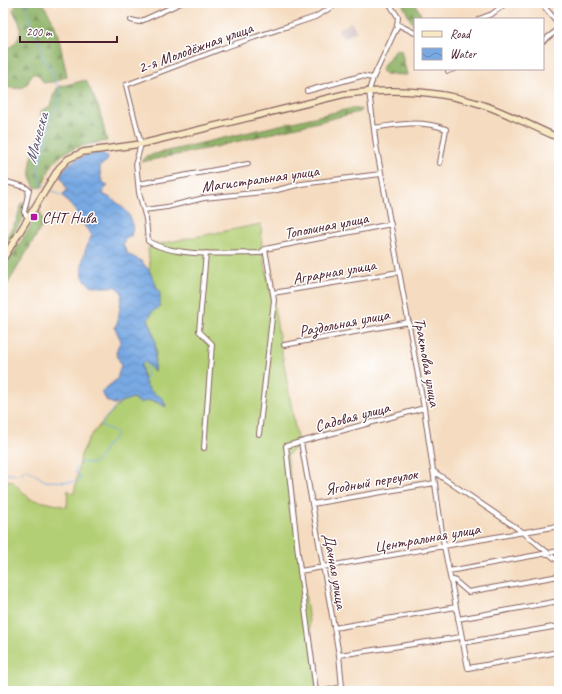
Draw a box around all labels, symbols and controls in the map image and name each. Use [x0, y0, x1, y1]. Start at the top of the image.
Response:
street label: 2-я Молодёжная улица [135, 17, 257, 78]
scale bar [20, 18, 117, 44]
legend [414, 18, 544, 70]
text: 200 m [26, 24, 53, 40]
text: Road [450, 26, 472, 42]
text: Water [450, 46, 478, 62]
water label: Манеска [20, 109, 54, 166]
street label: Магистральная улица [200, 161, 322, 197]
place label: СНТ Нива [42, 208, 98, 228]
street label: Тополиная улица [283, 208, 371, 244]
marker: СНТ Нива [29, 212, 39, 222]
street label: Аграрная улица [291, 255, 379, 289]
street label: Раздольная улица [297, 304, 392, 342]
street label: Трактовая улица [409, 316, 445, 409]
street label: Садовая улица [313, 397, 393, 437]
street label: Ягодный переулок [323, 464, 421, 500]
street label: Центральная улица [373, 519, 483, 557]
street label: Дачная улица [319, 532, 352, 612]

